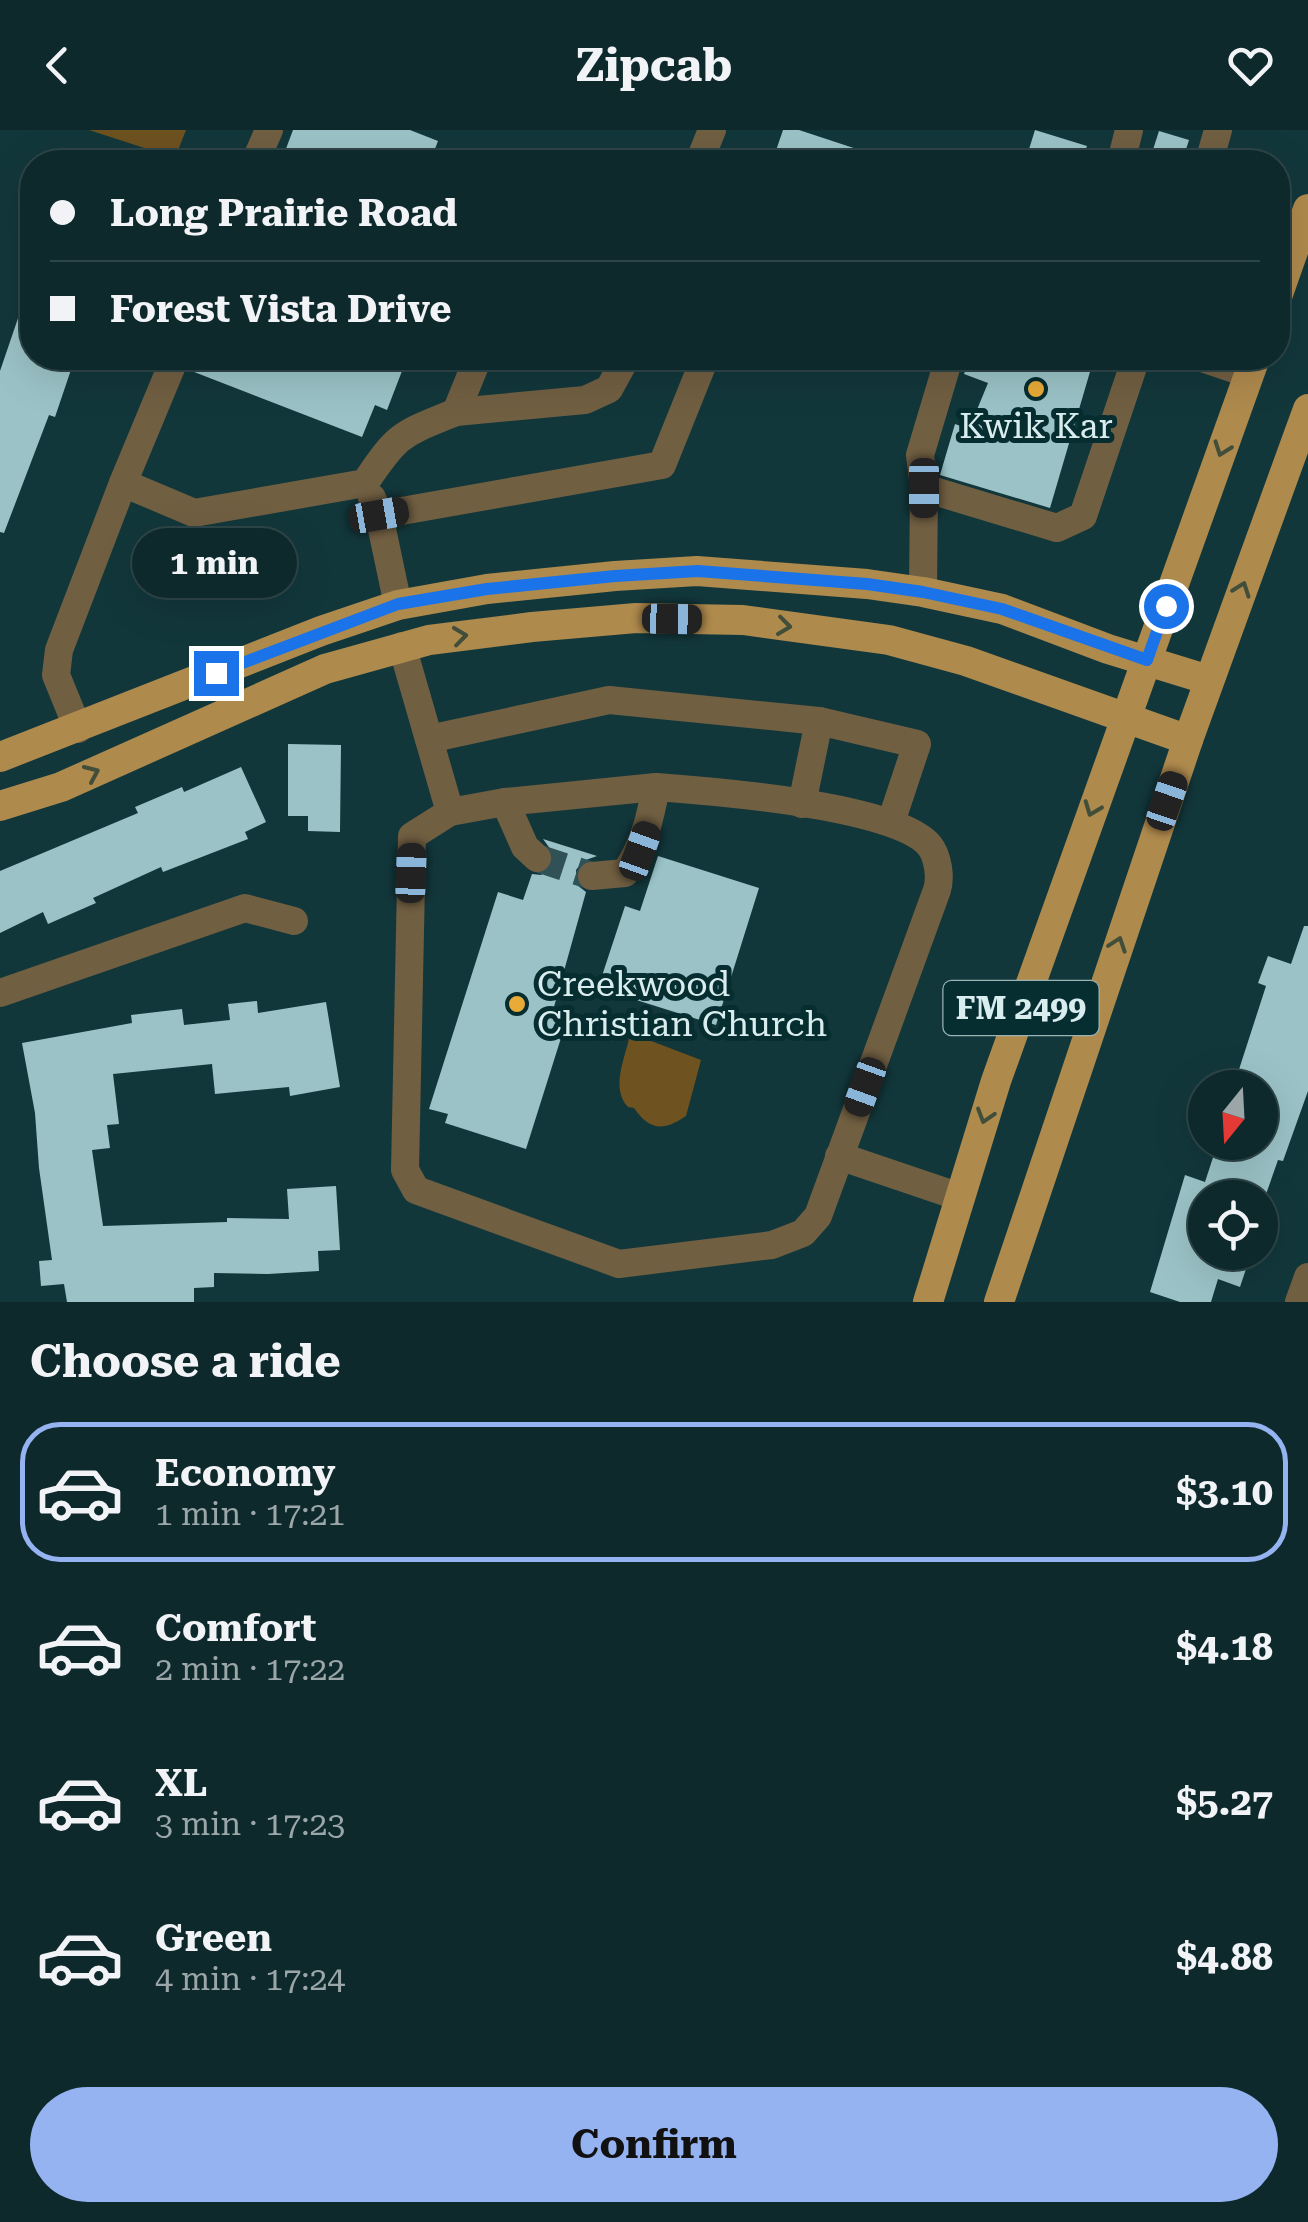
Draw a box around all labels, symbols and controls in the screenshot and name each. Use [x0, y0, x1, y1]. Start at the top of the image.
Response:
icon: back [30, 38, 85, 93]
icon: heart [1223, 38, 1278, 93]
text: Zipcab [576, 39, 732, 92]
text: Long Prairie Road [110, 191, 457, 235]
text: Forest Vista Drive [110, 287, 451, 331]
marker: Kwik Kar [1025, 378, 1047, 400]
place label: Kwik Kar [959, 406, 1113, 447]
one-way arrow [1213, 440, 1234, 457]
car [909, 458, 939, 518]
car [347, 495, 411, 535]
callout: 1 min [134, 528, 298, 598]
text: 1 min [170, 544, 259, 582]
one-way arrow [1230, 581, 1251, 598]
route start [1144, 584, 1189, 629]
car [642, 603, 702, 635]
one-way arrow [776, 614, 792, 635]
one-way arrow [453, 626, 469, 647]
route end [194, 651, 239, 696]
one-way arrow [82, 765, 100, 785]
car [1143, 768, 1191, 834]
one-way arrow [1083, 799, 1103, 816]
car [616, 818, 664, 884]
car [395, 842, 427, 904]
one-way arrow [1106, 936, 1126, 953]
place label: Creekwood Christian Church [537, 964, 827, 1045]
road number: FM 2499 [944, 981, 1098, 1035]
marker: Creekwood Christian Church [506, 993, 528, 1015]
car [841, 1054, 889, 1120]
north arrow [1188, 1070, 1278, 1160]
map controls [1188, 1070, 1278, 1270]
one-way arrow [976, 1106, 997, 1123]
button: locate [1188, 1180, 1278, 1270]
text: Choose a ride [30, 1335, 341, 1388]
icon: car [35, 1447, 125, 1537]
text: Economy [155, 1451, 335, 1495]
text: $3.10 [1176, 1470, 1273, 1514]
text: 1 min · 17:21 [155, 1495, 345, 1533]
icon: car [35, 1602, 125, 1692]
text: Comfort [155, 1606, 316, 1650]
text: $4.18 [1176, 1625, 1273, 1669]
text: 2 min · 17:22 [155, 1650, 345, 1688]
icon: car [35, 1757, 125, 1847]
text: XL [155, 1761, 207, 1805]
text: $5.27 [1176, 1780, 1273, 1824]
text: 3 min · 17:23 [155, 1805, 345, 1843]
icon: car [35, 1912, 125, 2002]
text: Green [155, 1916, 272, 1960]
text: $4.88 [1176, 1935, 1273, 1979]
text: 4 min · 17:24 [155, 1960, 345, 1998]
button: Confirm [30, 2087, 1278, 2202]

